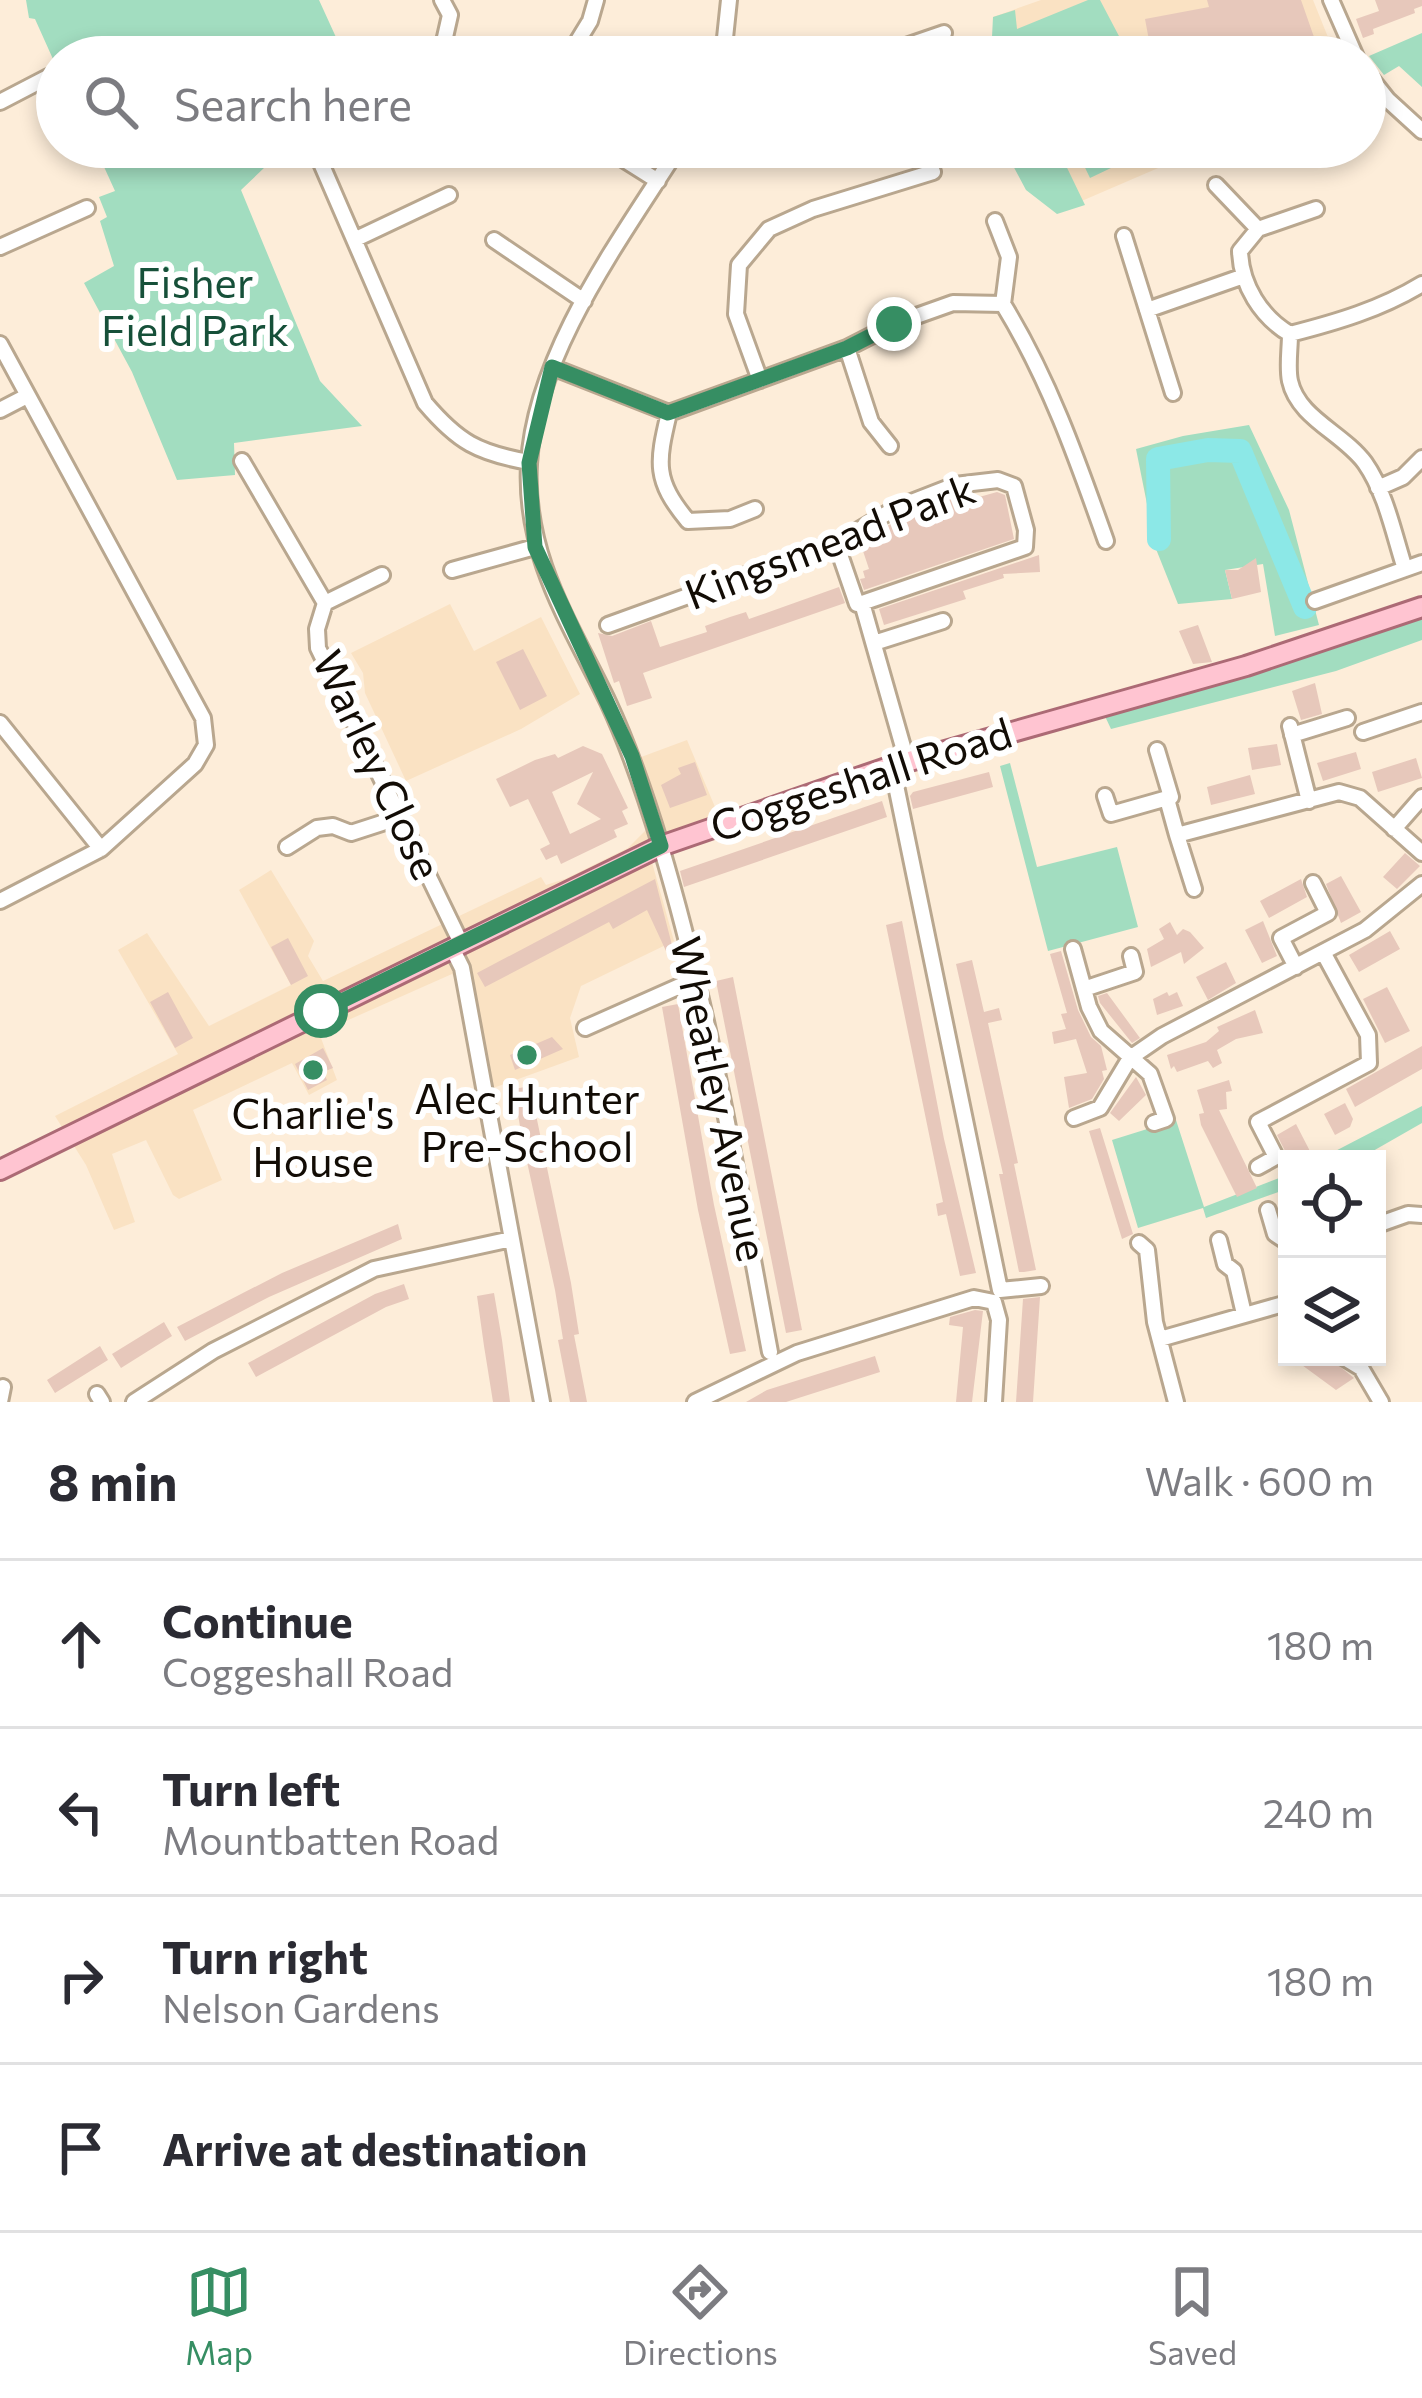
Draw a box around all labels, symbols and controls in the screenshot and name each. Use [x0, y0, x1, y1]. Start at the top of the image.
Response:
search box [36, 36, 1386, 168]
icon: search [78, 69, 144, 135]
text: Search here [174, 75, 412, 130]
park label: Fisher Field Park [101, 255, 289, 355]
route end [867, 297, 921, 351]
street label: Kingsmead Park [677, 461, 981, 619]
street label: Warley Close [303, 641, 455, 887]
street label: Coggeshall Road [703, 705, 1018, 851]
street label: Wheatley Avenue [661, 932, 781, 1266]
route start [294, 984, 348, 1038]
marker: Alec Hunter Pre-School [514, 1042, 540, 1068]
marker: Charlie's House [300, 1057, 326, 1083]
place label: Alec Hunter Pre-School [414, 1071, 640, 1171]
place label: Charlie's House [232, 1086, 394, 1186]
map controls [1278, 1150, 1386, 1366]
button: locate [1278, 1150, 1386, 1258]
button: layers [1278, 1258, 1386, 1366]
text: 8 min [48, 1449, 178, 1512]
text: Walk · 600 m [1145, 1456, 1374, 1504]
text: Continue [162, 1592, 353, 1647]
icon: ahead [48, 1611, 114, 1677]
text: 180 m [1267, 1620, 1374, 1668]
text: Coggeshall Road [162, 1647, 453, 1695]
text: Turn left [162, 1760, 340, 1815]
icon: left [48, 1779, 114, 1845]
text: 240 m [1263, 1788, 1374, 1836]
text: Mountbatten Road [162, 1815, 499, 1863]
text: Turn right [162, 1928, 368, 1983]
icon: right [48, 1947, 114, 2013]
text: 180 m [1267, 1956, 1374, 2004]
text: Nelson Gardens [162, 1983, 440, 2031]
icon: arrive [48, 2115, 114, 2181]
text: Arrive at destination [162, 2120, 588, 2175]
tab: Map [185, 2259, 253, 2372]
tab: Directions [623, 2259, 778, 2372]
tab: Saved [1148, 2259, 1237, 2372]

